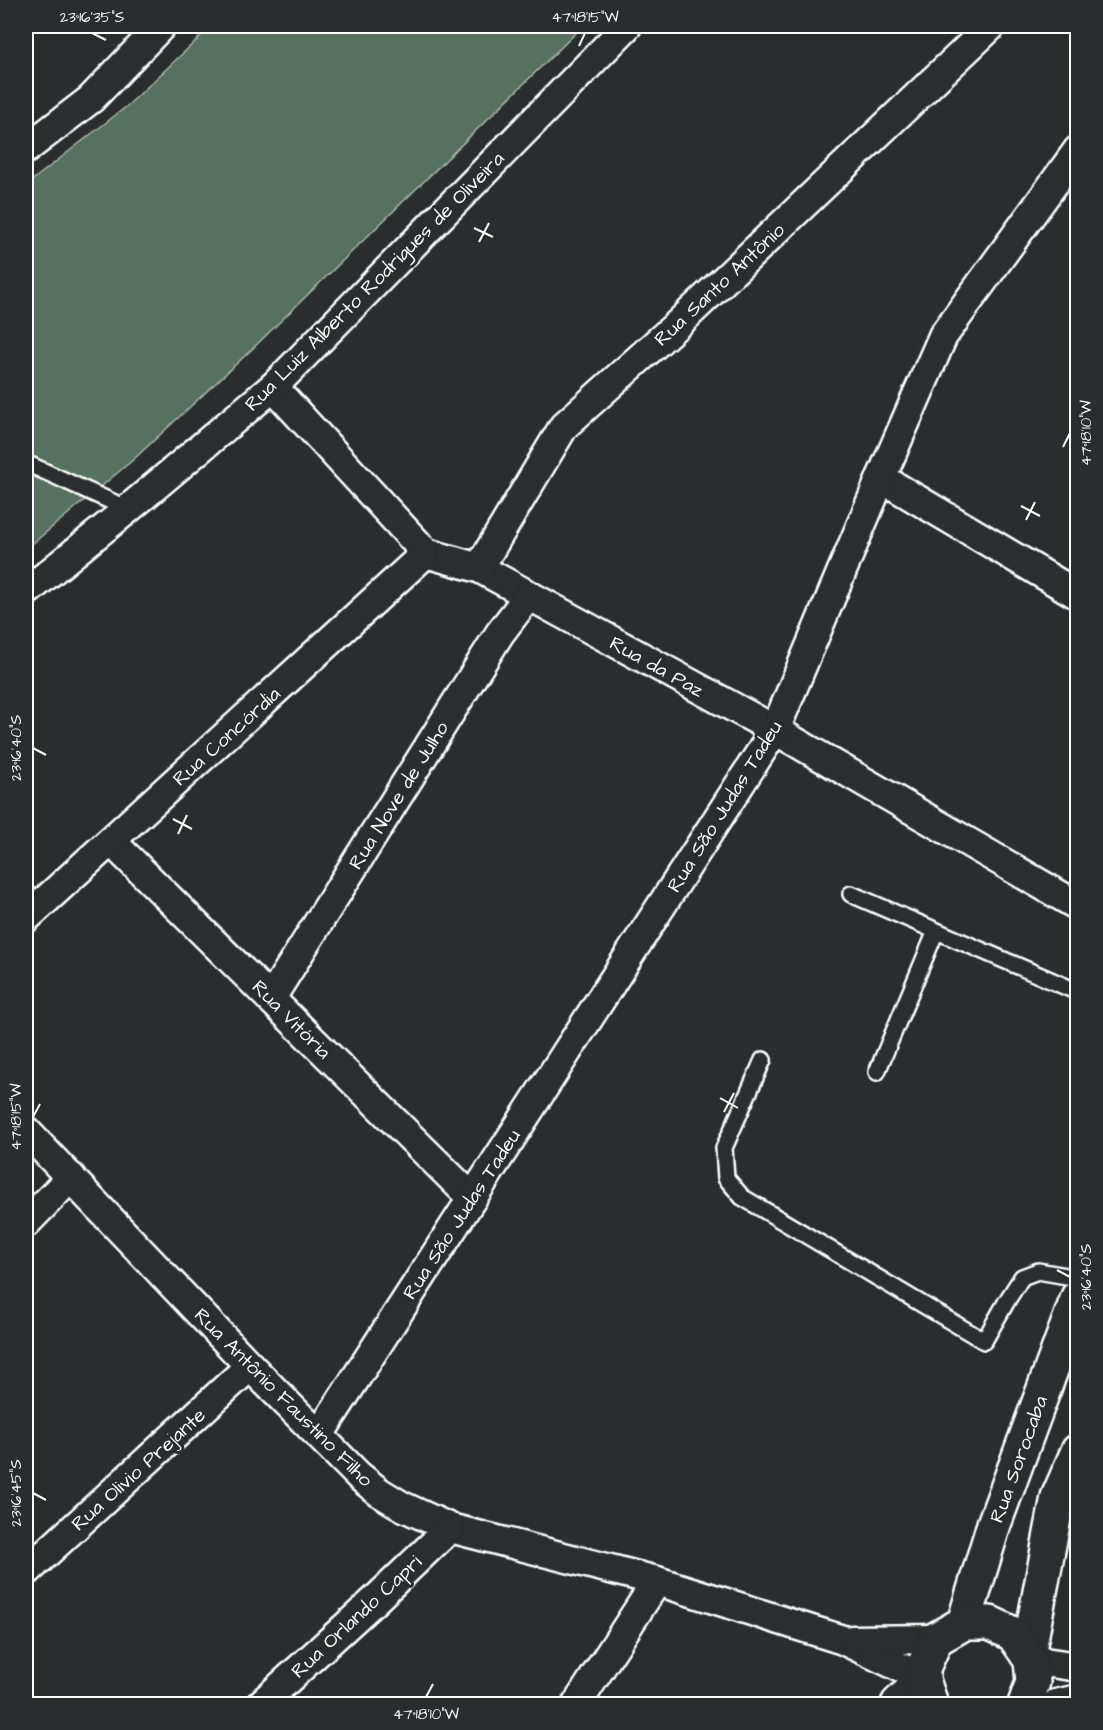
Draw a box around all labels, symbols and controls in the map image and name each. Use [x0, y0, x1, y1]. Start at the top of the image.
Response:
text: 23°16'35"S [60, 7, 125, 28]
text: 47°18'15"W [551, 7, 619, 28]
street label: Rua Luiz Alberto Rodrigues de Oliveira [239, 146, 512, 419]
street label: Rua Santo Antônio [648, 217, 791, 353]
text: 47°18'10"W [1076, 400, 1097, 466]
street label: Rua da Paz [604, 629, 709, 704]
street label: Rua Concórdia [167, 681, 287, 793]
text: 23°16'40"S [6, 715, 27, 781]
street label: Rua São Judas Tadeu [661, 715, 789, 898]
street label: Rua Nove de Julho [342, 716, 456, 875]
street label: Rua Vitória [245, 974, 337, 1066]
text: 47°18'15"W [6, 1083, 27, 1151]
street label: Rua São Judas Tadeu [396, 1124, 527, 1305]
text: 23°16'40"S [1076, 1244, 1097, 1310]
street label: Rua Antônio Faustino Filho [188, 1302, 379, 1493]
street label: Rua Sorocaba [983, 1392, 1055, 1527]
street label: Rua Olivio Prejante [65, 1402, 212, 1538]
text: 23°16'45"S [6, 1459, 27, 1527]
street label: Rua Orlando Capri [285, 1549, 428, 1685]
text: 47°18'10"W [393, 1704, 459, 1725]

